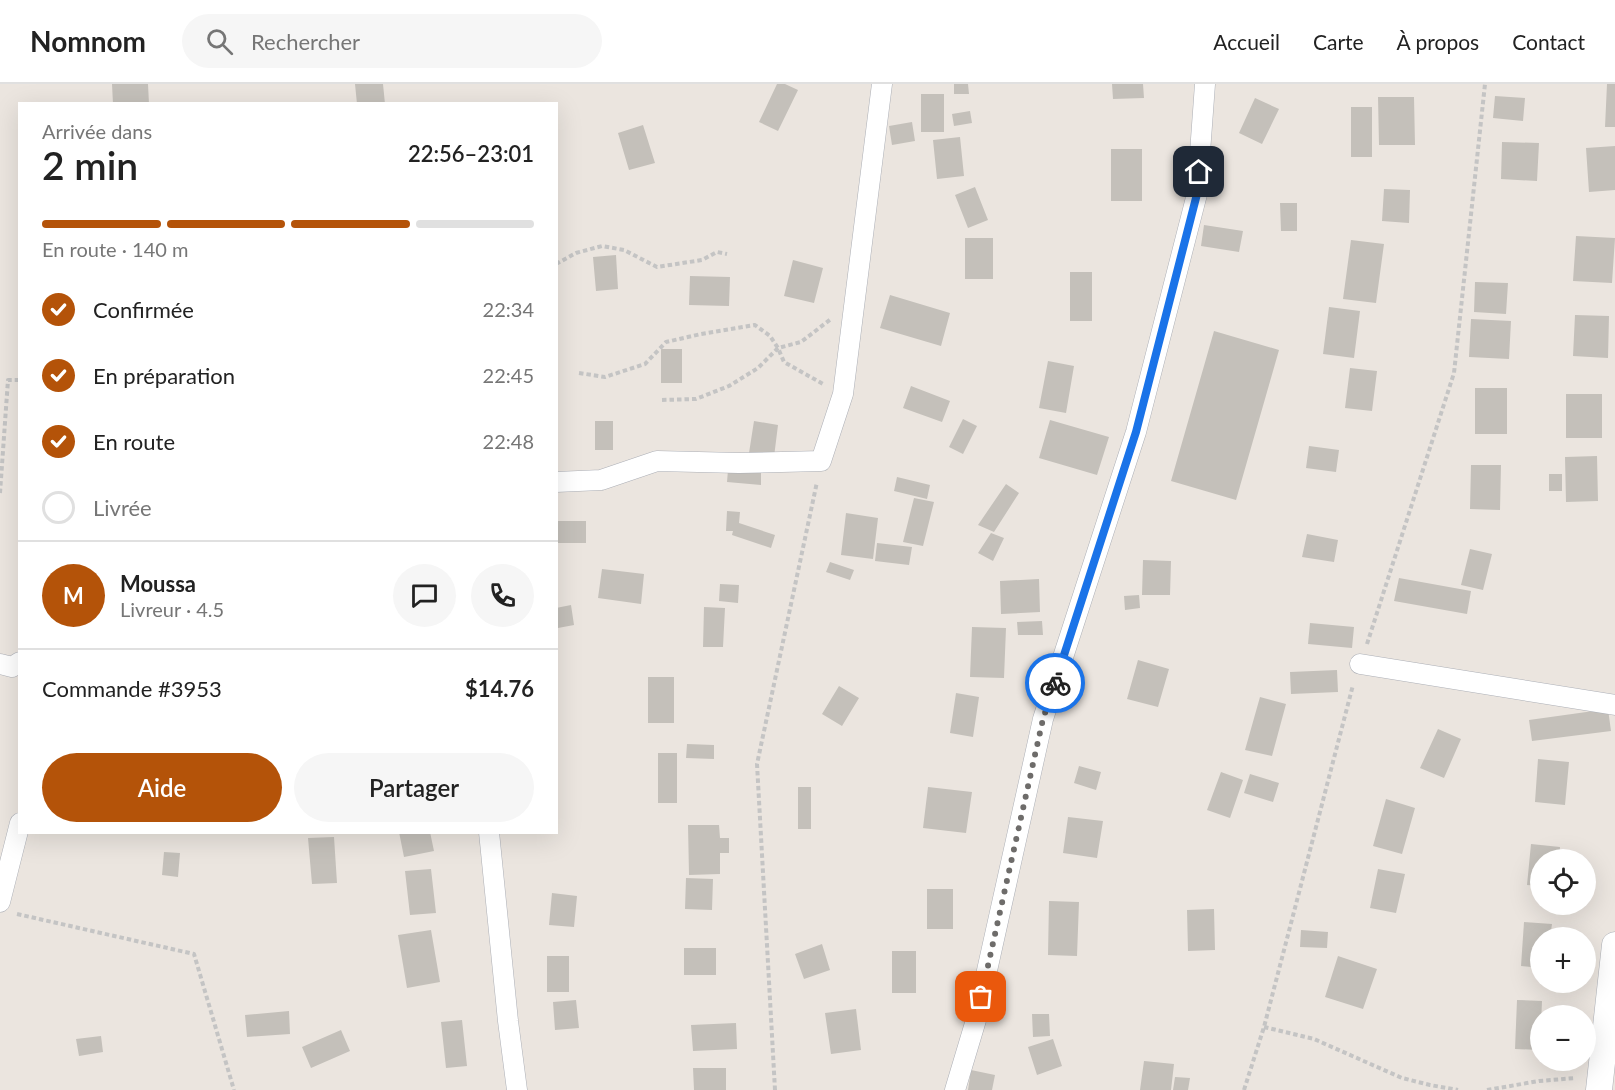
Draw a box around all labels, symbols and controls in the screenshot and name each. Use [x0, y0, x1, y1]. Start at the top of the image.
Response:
search box [182, 14, 602, 68]
text: Nomnom [30, 24, 146, 58]
icon: search [203, 25, 236, 58]
text: Rechercher [251, 28, 360, 55]
text: Accueil [1213, 29, 1280, 54]
text: Carte [1313, 29, 1364, 54]
text: À propos [1397, 29, 1479, 54]
text: Contact [1512, 29, 1585, 54]
text: Arrivée dans [42, 119, 152, 143]
text: 22:56–23:01 [408, 140, 534, 167]
text: 2 min [42, 142, 138, 188]
pin [1173, 146, 1224, 197]
icon: home [1182, 155, 1215, 188]
text: En route · 140 m [42, 237, 188, 261]
icon: check [42, 293, 75, 326]
text: Confirmée [93, 296, 194, 323]
text: 22:34 [483, 297, 534, 321]
icon: check [42, 359, 75, 392]
text: En préparation [93, 362, 235, 389]
text: 22:45 [483, 363, 534, 387]
icon: check [42, 425, 75, 458]
text: En route [93, 428, 175, 455]
text: 22:48 [483, 429, 534, 453]
text: Livrée [93, 494, 152, 521]
button: chat [393, 564, 456, 627]
button: phone [471, 564, 534, 627]
text: Moussa [120, 570, 196, 597]
text: M [63, 582, 84, 609]
text: Livreur · 4.5 [120, 597, 224, 621]
courier [1025, 653, 1085, 713]
icon: bike [1039, 667, 1072, 700]
text: Commande #3953 [42, 675, 222, 702]
text: $14.76 [465, 675, 534, 702]
button: Aide [42, 753, 282, 822]
button: Partager [294, 753, 534, 822]
map controls [1530, 849, 1596, 1071]
button: locate [1530, 849, 1596, 915]
button: + [1530, 927, 1596, 993]
pin [955, 971, 1006, 1022]
icon: bag [964, 980, 997, 1013]
button: − [1530, 1005, 1596, 1071]

